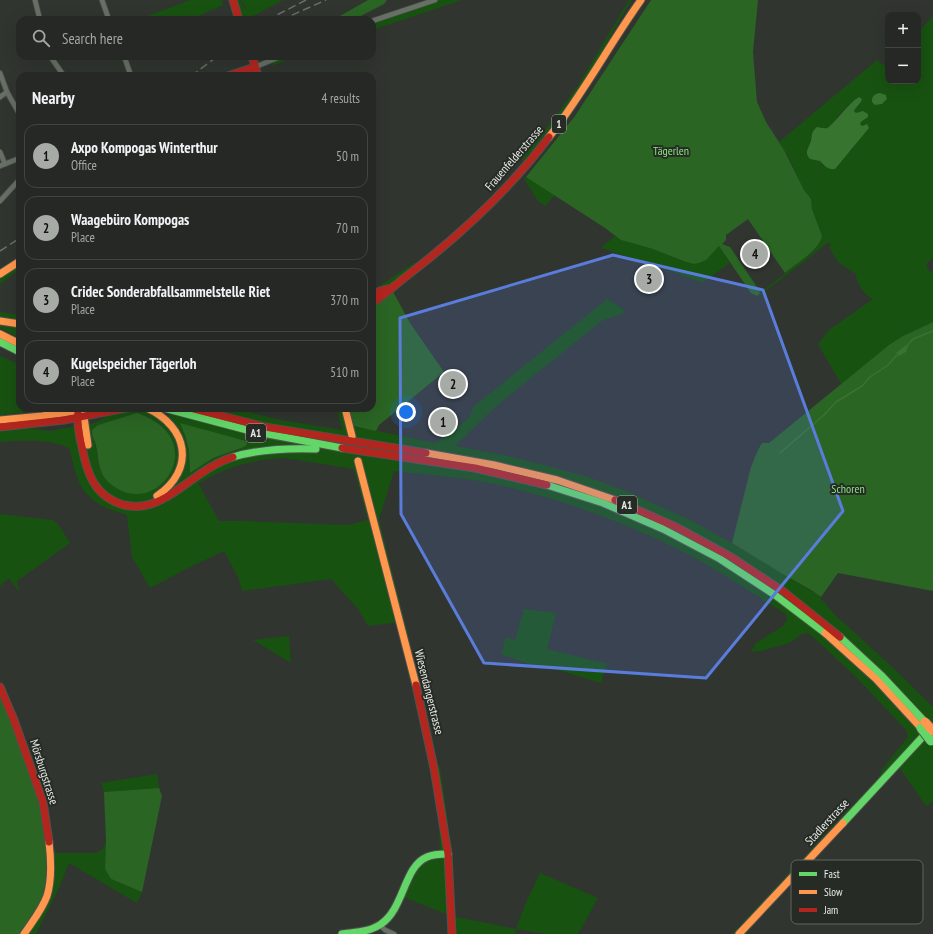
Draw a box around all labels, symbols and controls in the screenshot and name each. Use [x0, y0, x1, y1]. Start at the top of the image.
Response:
map controls [885, 12, 921, 84]
button: + [885, 12, 921, 48]
search box [16, 16, 376, 60]
icon: search [30, 27, 52, 49]
text: Search here [62, 29, 123, 48]
button: − [885, 48, 921, 84]
text: Nearby [32, 87, 75, 109]
text: 4 results [321, 90, 360, 107]
road number: 1 [552, 115, 566, 133]
street label: Frauenfelderstrasse [481, 122, 546, 193]
text: Axpo Kompogas Winterthur [71, 138, 218, 157]
park label: Tägerlen [653, 143, 689, 158]
text: 1 [43, 148, 49, 165]
text: 50 m [336, 148, 359, 165]
text: Office [71, 157, 97, 174]
text: Waagebüro Kompogas [71, 210, 189, 229]
text: 2 [43, 220, 49, 237]
text: 70 m [336, 220, 359, 237]
text: Place [71, 229, 95, 246]
pin: 4 [742, 239, 768, 269]
pin: 3 [636, 264, 662, 294]
text: Cridec Sonderabfallsammelstelle Riet [71, 282, 270, 301]
text: 3 [43, 292, 49, 309]
text: 370 m [330, 292, 359, 309]
text: Place [71, 301, 95, 318]
text: Kugelspeicher Tägerloh [71, 354, 197, 373]
text: 4 [43, 364, 49, 381]
text: 510 m [330, 364, 359, 381]
pin: 2 [440, 369, 466, 399]
text: Place [71, 373, 95, 390]
your location [396, 402, 416, 422]
pin: 1 [430, 407, 456, 437]
road number: A1 [246, 424, 266, 442]
park label: Schoren [831, 481, 865, 496]
road number: A1 [617, 496, 637, 514]
street label: Wiesendangerstrasse [412, 648, 447, 736]
street label: Mörsburgstrasse [27, 737, 62, 806]
street label: Stadlerstrasse [801, 795, 852, 848]
legend [791, 860, 923, 924]
text: Fast [824, 867, 840, 881]
text: Slow [824, 885, 843, 899]
text: Jam [823, 903, 838, 917]

